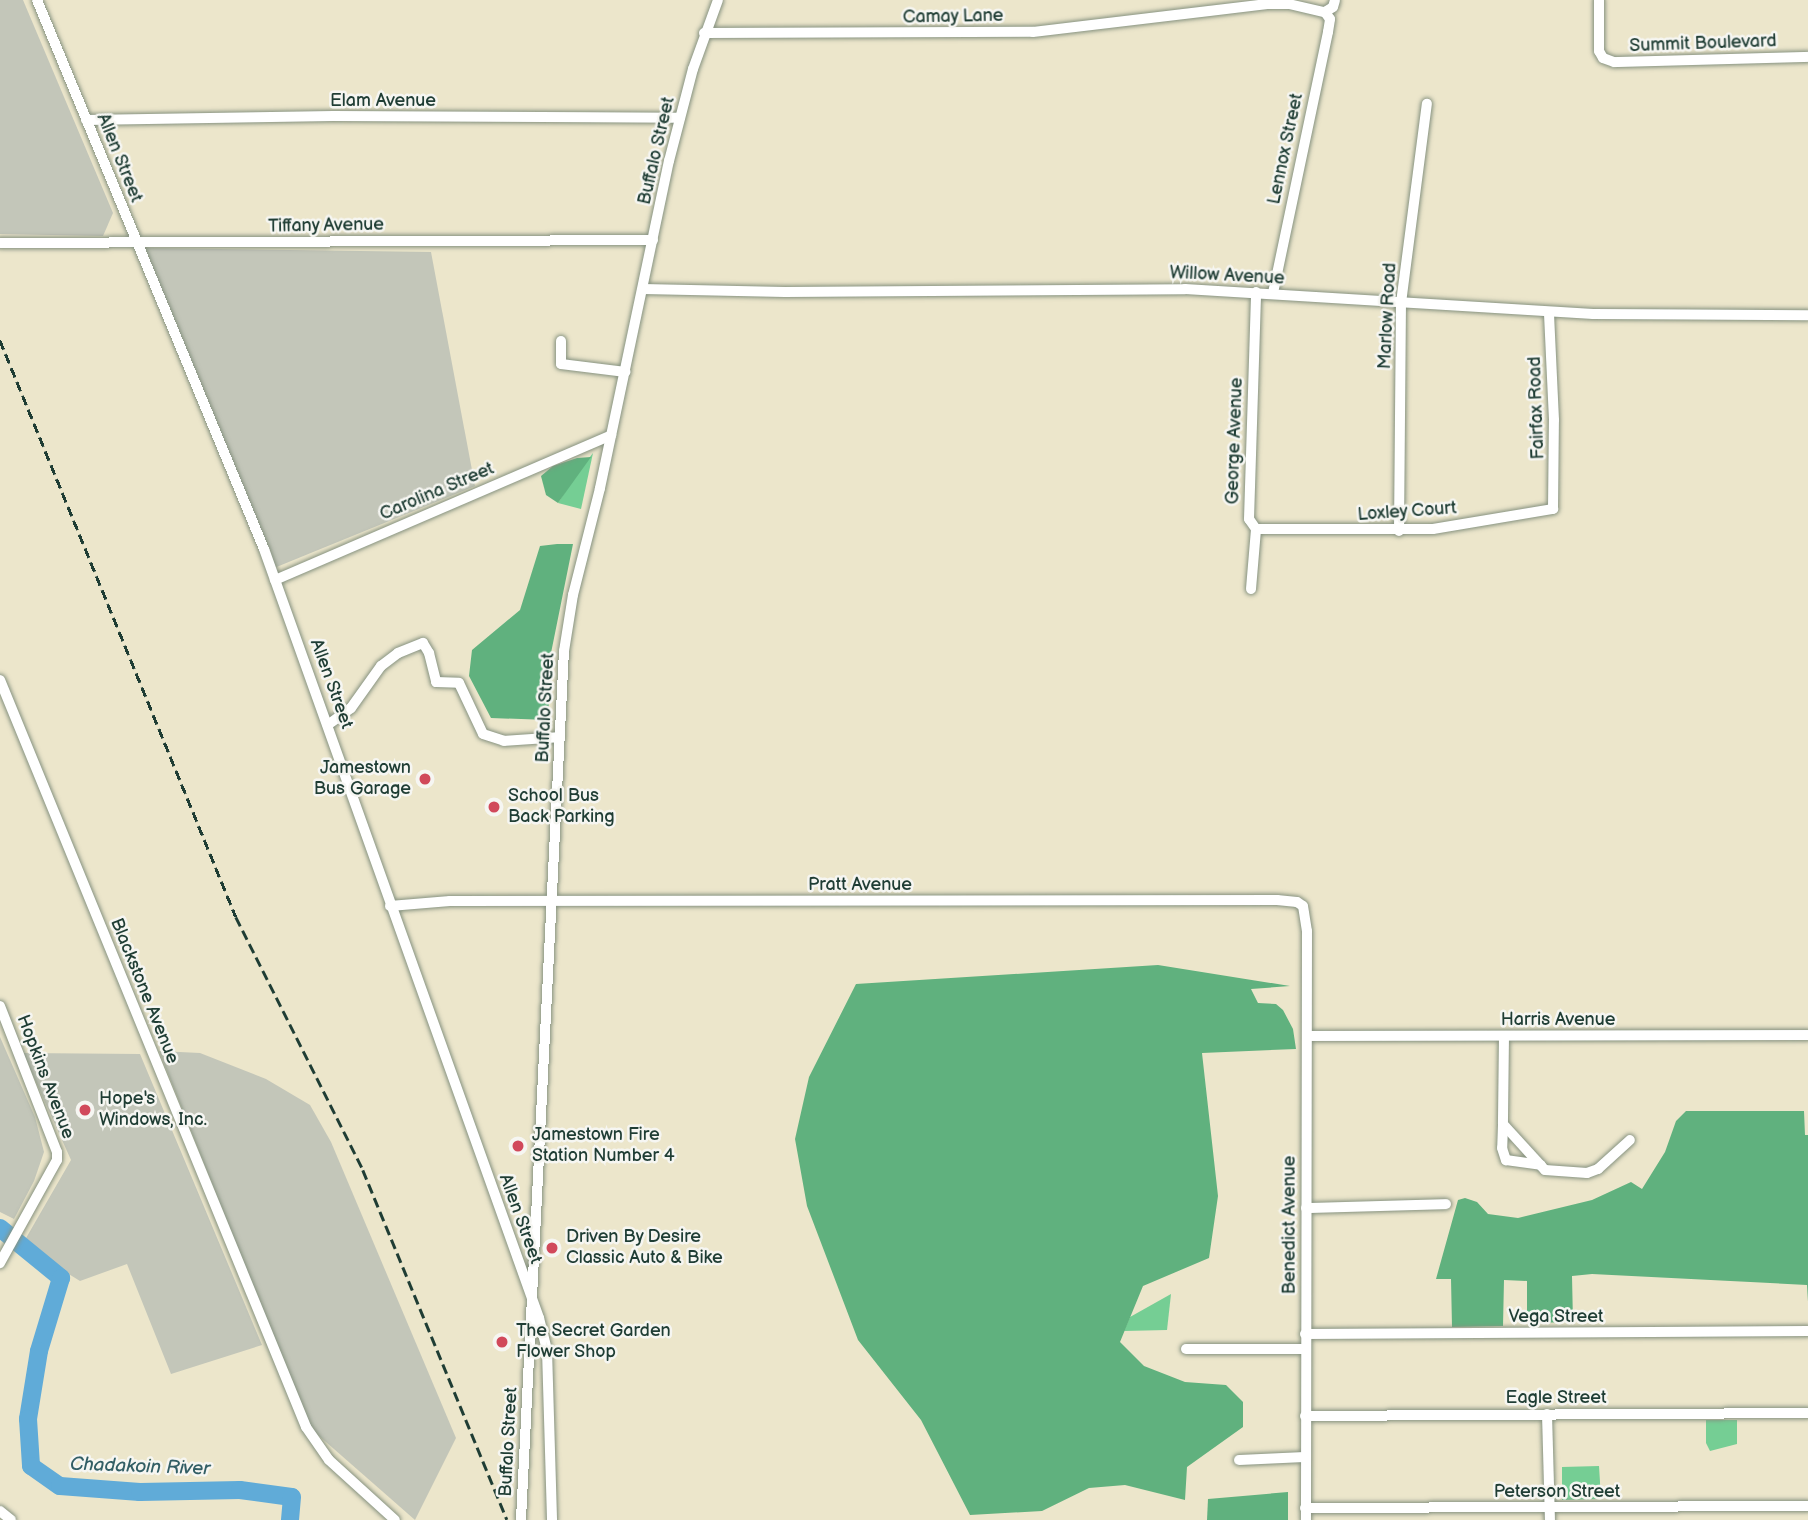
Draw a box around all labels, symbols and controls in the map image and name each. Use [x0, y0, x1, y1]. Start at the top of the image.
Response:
street label: Camay Lane [902, 5, 1004, 29]
street label: Summit Boulevard [1629, 31, 1777, 57]
street label: Elam Avenue [330, 90, 436, 112]
street label: Lennox Street [1264, 91, 1308, 207]
street label: Buffalo Street [634, 95, 680, 207]
street label: Allen Street [91, 110, 147, 206]
street label: Tiffany Avenue [267, 214, 385, 238]
street label: Willow Avenue [1169, 262, 1285, 290]
street label: Marlow Road [1374, 262, 1402, 370]
street label: Fairfax Road [1524, 356, 1550, 460]
street label: George Avenue [1222, 377, 1248, 505]
street label: Carolina Street [377, 458, 497, 526]
street label: Loxley Court [1356, 498, 1458, 526]
street label: Allen Street [305, 636, 357, 732]
street label: Buffalo Street [532, 652, 560, 764]
place label: Jamestown Bus Garage [314, 758, 411, 800]
marker: Jamestown Bus Garage [417, 771, 433, 787]
place label: School Bus Back Parking [508, 786, 615, 828]
marker: School Bus Back Parking [486, 799, 502, 815]
street label: Pratt Avenue [808, 874, 912, 896]
street label: Blackstone Avenue [105, 915, 183, 1067]
street label: Harris Avenue [1501, 1009, 1615, 1031]
street label: Hopkins Avenue [11, 1012, 79, 1142]
place label: Hope's Windows, Inc. [99, 1089, 207, 1132]
marker: Hope's Windows, Inc. [77, 1102, 93, 1118]
place label: Jamestown Fire Station Number 4 [532, 1125, 675, 1168]
marker: Jamestown Fire Station Number 4 [510, 1138, 526, 1154]
street label: Benedict Avenue [1279, 1156, 1301, 1294]
street label: Allen Street [494, 1171, 546, 1267]
place label: Driven By Desire Classic Auto & Bike [566, 1227, 723, 1270]
marker: Driven By Desire Classic Auto & Bike [544, 1240, 560, 1256]
street label: Vega Street [1508, 1306, 1604, 1328]
place label: The Secret Garden Flower Shop [516, 1321, 671, 1364]
marker: The Secret Garden Flower Shop [494, 1334, 510, 1350]
street label: Buffalo Street [495, 1386, 523, 1498]
street label: Eagle Street [1505, 1387, 1607, 1409]
water label: Chadakoin River [69, 1453, 211, 1481]
street label: Peterson Street [1493, 1481, 1621, 1503]

